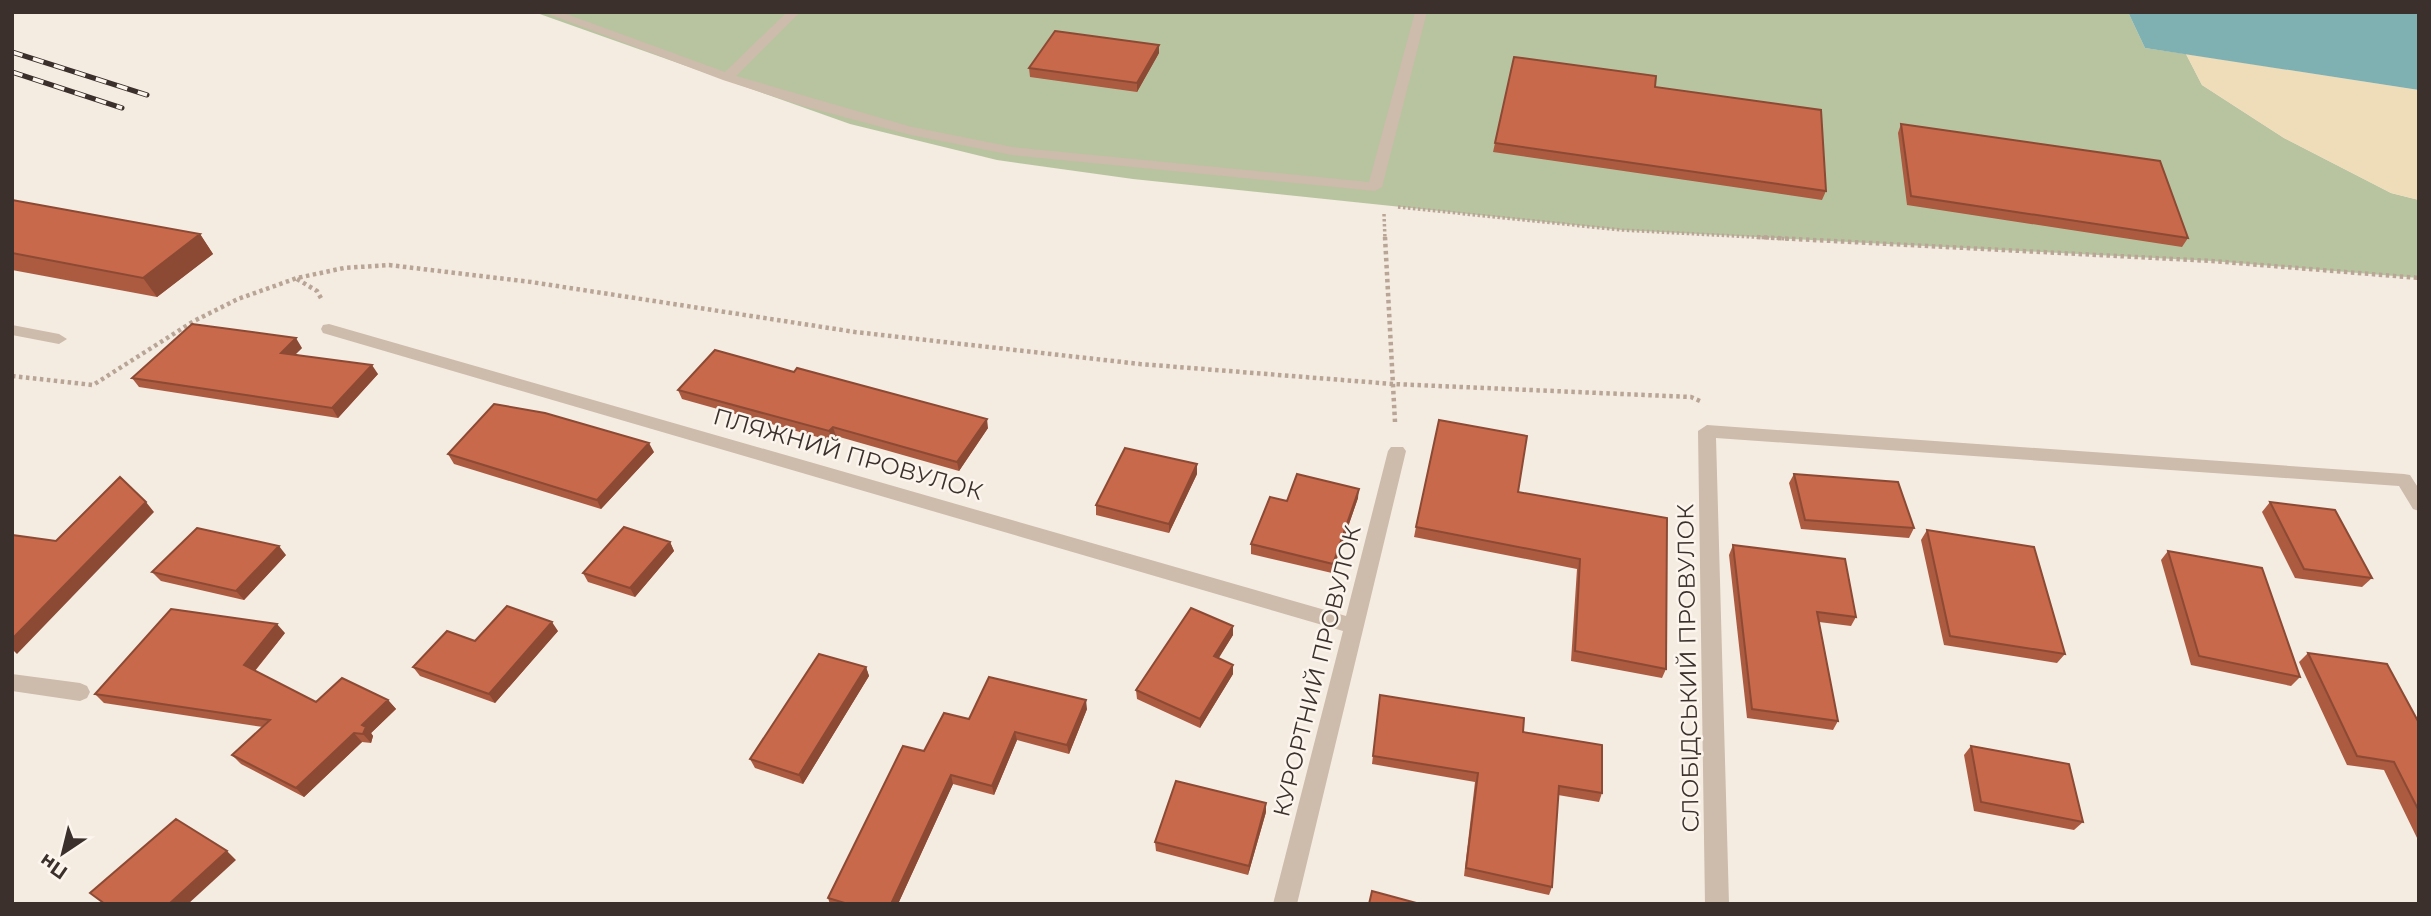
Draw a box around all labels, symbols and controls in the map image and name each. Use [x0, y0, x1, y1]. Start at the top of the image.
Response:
street label: ПЛЯЖНИЙ ПРОВУЛОК [710, 402, 986, 506]
street label: СЛОБІДСЬКИЙ ПРОВУЛОК [1671, 503, 1705, 833]
street label: КУРОРТНИЙ ПРОВУЛОК [1267, 522, 1367, 820]
north arrow [28, 818, 98, 888]
text: Пн [35, 849, 72, 884]

